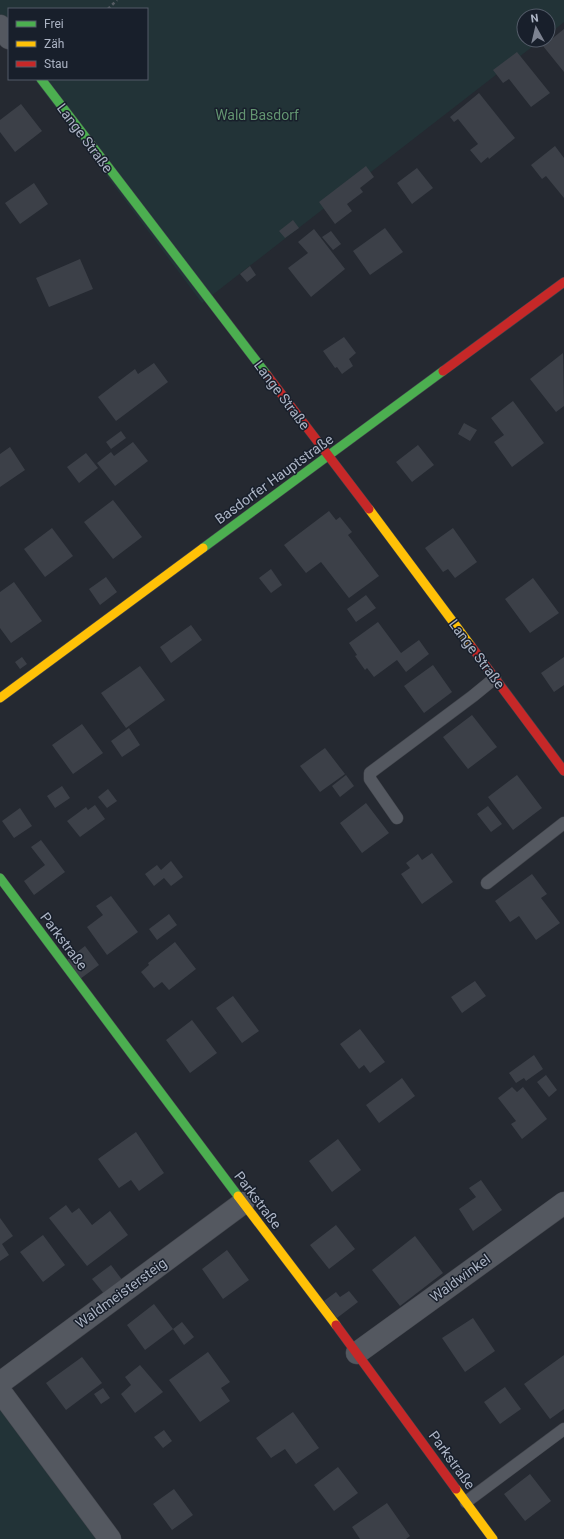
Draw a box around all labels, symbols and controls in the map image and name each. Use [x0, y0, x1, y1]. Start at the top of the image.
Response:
legend [8, 8, 148, 80]
north arrow [516, 8, 556, 48]
text: N [530, 12, 540, 26]
text: Frei [44, 17, 64, 31]
text: Zäh [44, 37, 64, 51]
text: Stau [44, 57, 68, 71]
street label: Lange Straße [54, 100, 116, 176]
park label: Wald Basdorf [215, 107, 299, 123]
street label: Lange Straße [251, 357, 313, 433]
street label: Basdorfer Hauptstraße [212, 431, 336, 527]
street label: Lange Straße [446, 616, 508, 692]
street label: Parkstraße [37, 909, 91, 973]
street label: Parkstraße [231, 1168, 285, 1232]
street label: Waldwinkel [427, 1251, 493, 1305]
street label: Waldmeistersteig [72, 1255, 170, 1331]
street label: Parkstraße [426, 1428, 478, 1492]

